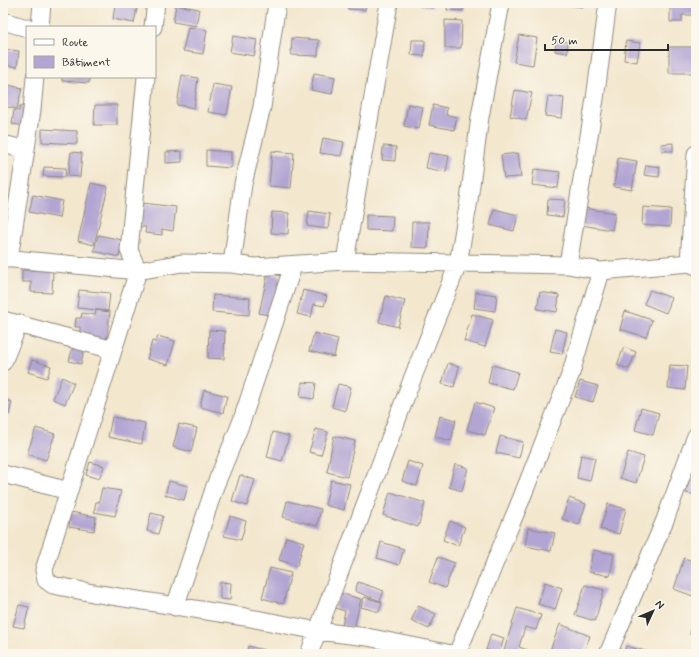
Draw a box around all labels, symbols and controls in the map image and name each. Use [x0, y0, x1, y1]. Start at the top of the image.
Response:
legend [26, 26, 156, 78]
scale bar [545, 26, 668, 52]
text: 50 m [551, 33, 578, 49]
text: Route [62, 35, 88, 51]
text: Bâtiment [62, 55, 111, 71]
north arrow [633, 591, 673, 631]
text: N [652, 597, 667, 612]

